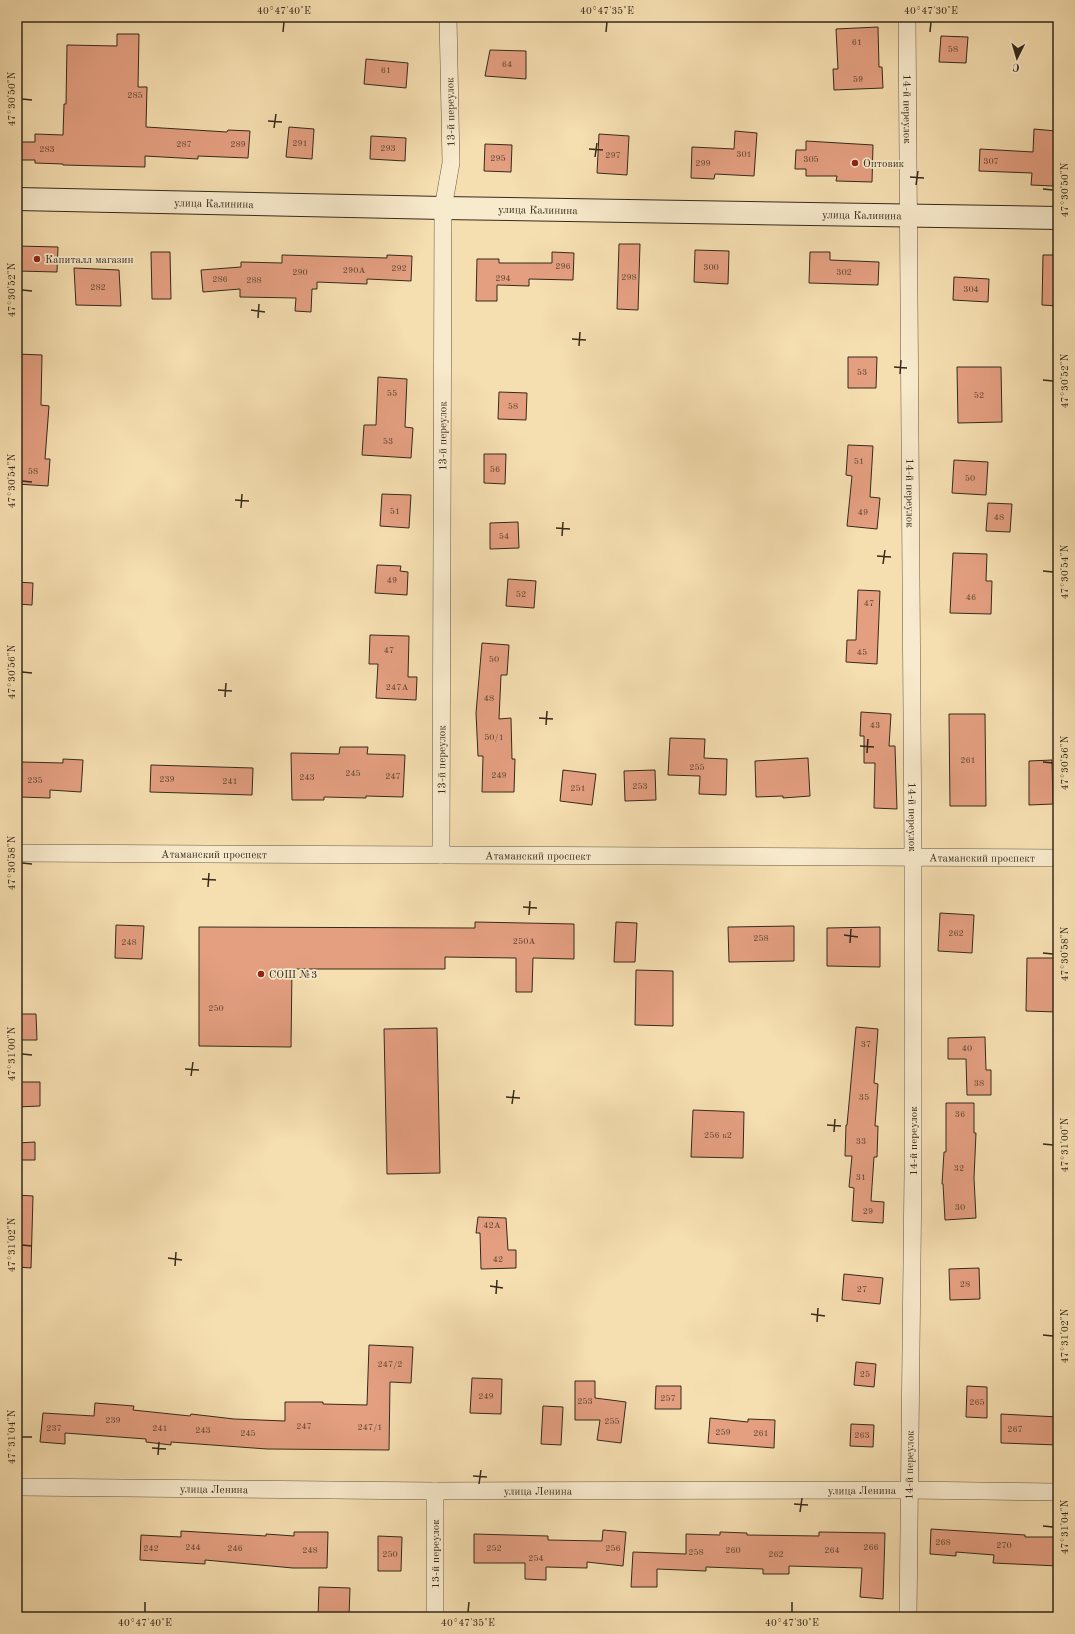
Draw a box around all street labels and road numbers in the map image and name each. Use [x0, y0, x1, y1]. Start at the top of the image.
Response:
street label: 14-й переулок [900, 74, 912, 144]
street label: 13-й переулок [445, 77, 458, 147]
street label: улица Калинина [174, 198, 254, 211]
street label: улица Калинина [498, 205, 578, 217]
street label: улица Калинина [822, 210, 902, 222]
street label: 13-й переулок [438, 401, 449, 471]
street label: 14-й переулок [903, 458, 915, 528]
street label: 13-й переулок [437, 725, 448, 795]
street label: 14-й переулок [905, 782, 917, 852]
street label: Атаманский проспект [161, 850, 267, 861]
street label: Атаманский проспект [485, 851, 591, 863]
street label: Атаманский проспект [929, 853, 1035, 865]
street label: 14-й переулок [909, 1106, 920, 1176]
street label: 14-й переулок [904, 1430, 917, 1500]
street label: улица Ленина [180, 1485, 249, 1496]
street label: улица Ленина [828, 1486, 897, 1497]
street label: улица Ленина [504, 1487, 573, 1498]
street label: 13-й переулок [431, 1519, 442, 1589]

